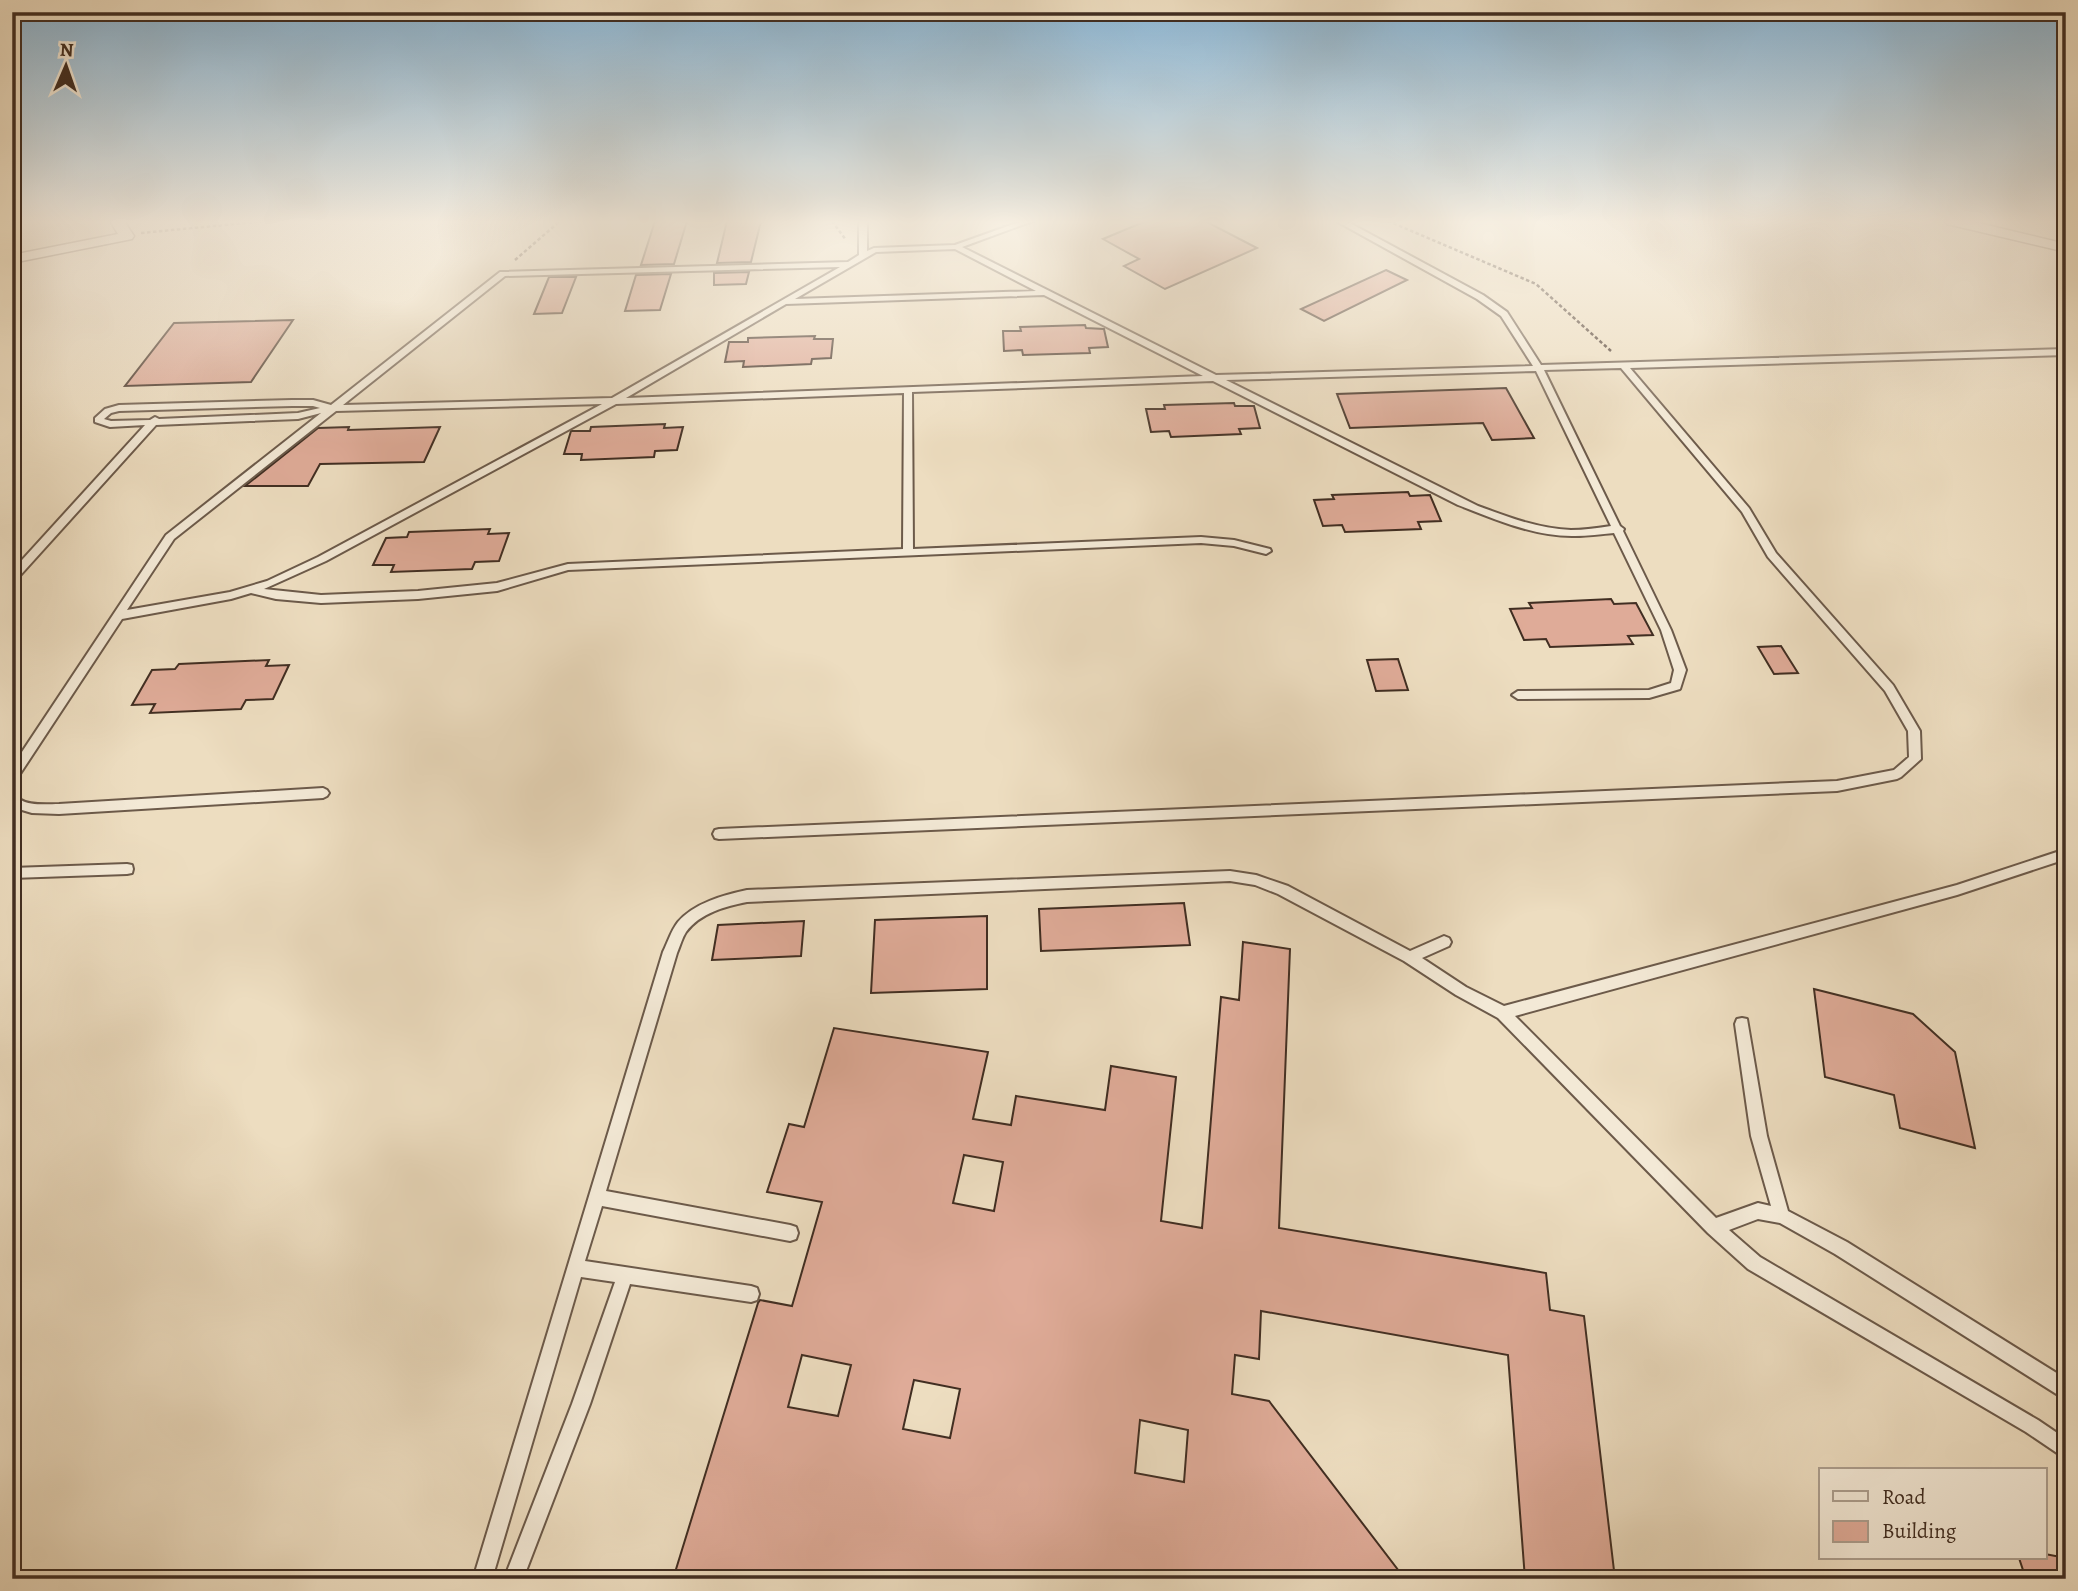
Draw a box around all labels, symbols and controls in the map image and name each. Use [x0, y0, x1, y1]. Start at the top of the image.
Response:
north arrow [32, 32, 102, 102]
text: N [59, 37, 74, 63]
legend [1819, 1468, 2046, 1560]
text: Road [1882, 1483, 1926, 1511]
text: Building [1882, 1517, 1957, 1545]

